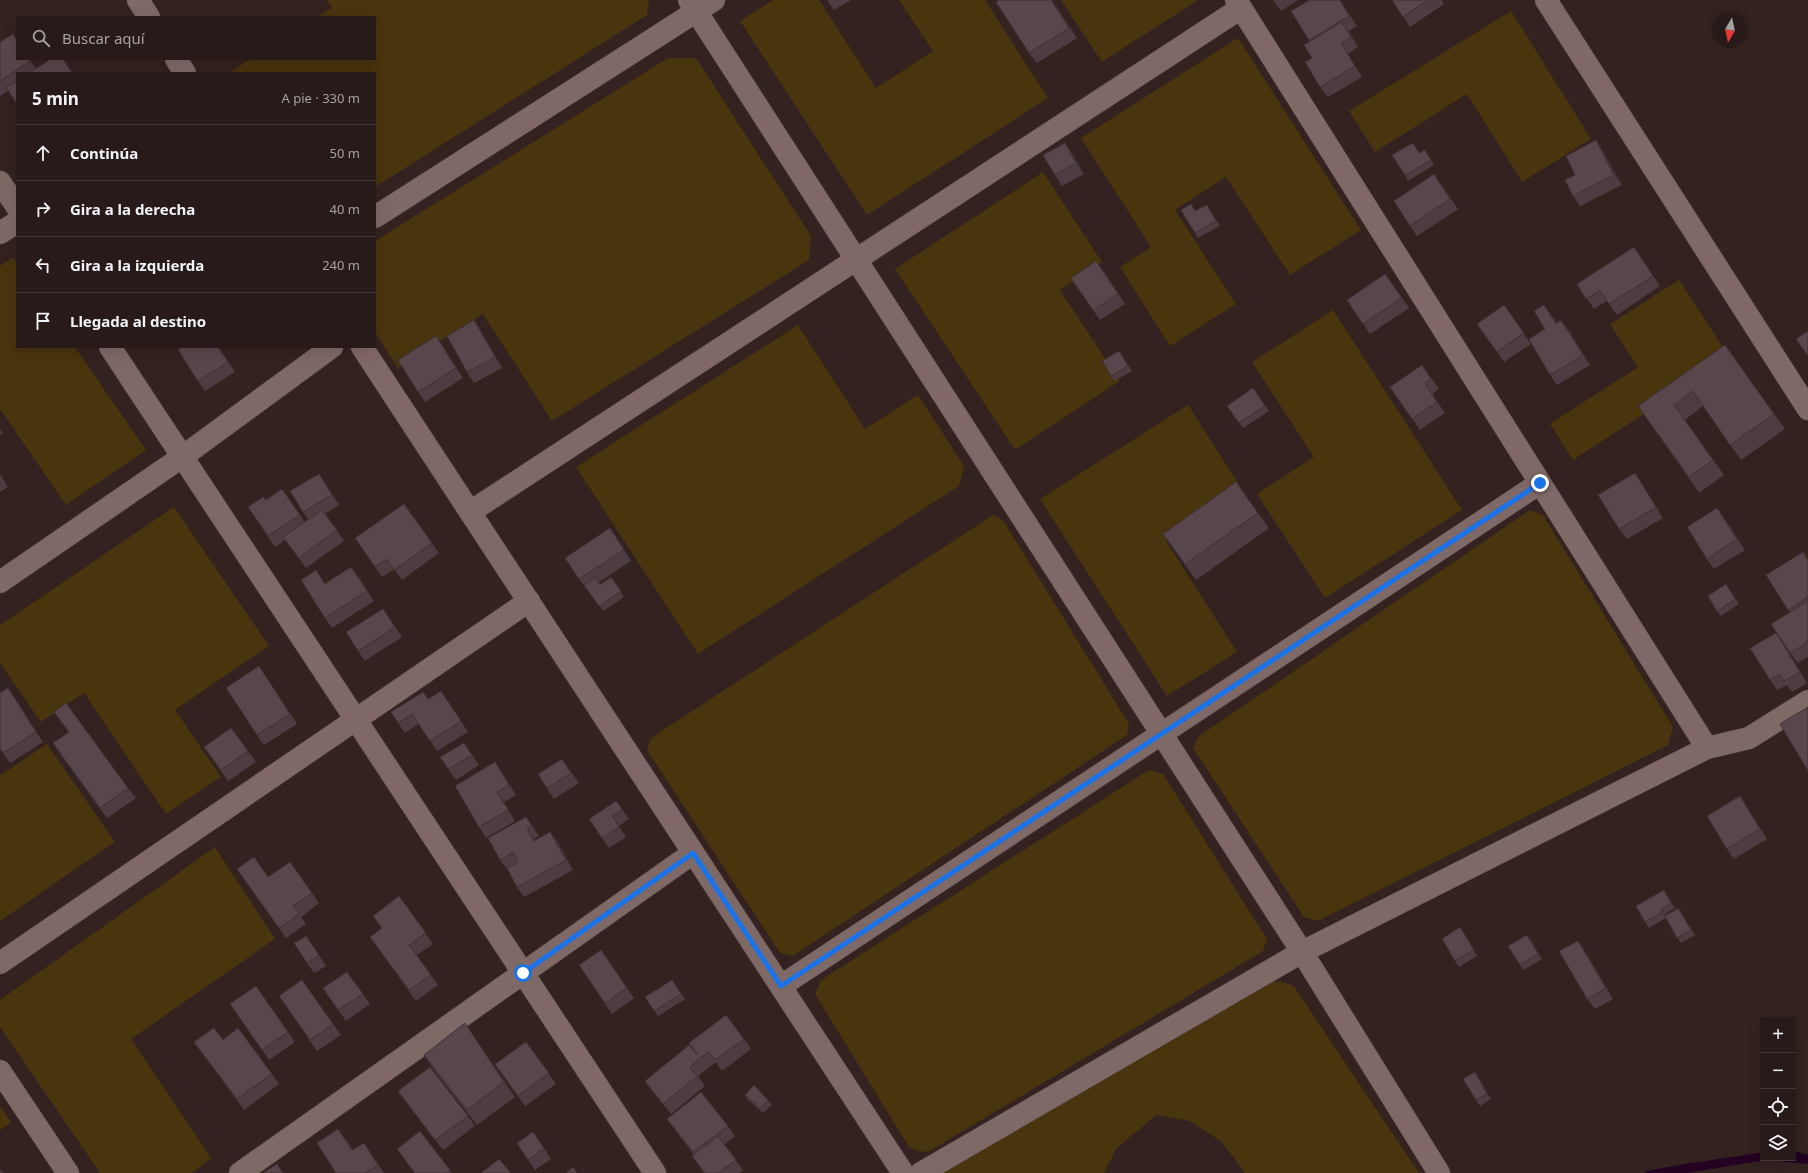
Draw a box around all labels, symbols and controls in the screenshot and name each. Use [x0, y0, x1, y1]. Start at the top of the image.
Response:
north arrow [1712, 12, 1748, 48]
search box [16, 16, 376, 60]
icon: search [30, 27, 52, 49]
text: Buscar aquí [62, 28, 145, 48]
text: 5 min [32, 87, 79, 110]
text: A pie · 330 m [282, 89, 360, 107]
icon: ahead [32, 142, 54, 164]
text: Continúa [70, 143, 138, 163]
text: 50 m [330, 144, 360, 162]
icon: right [32, 198, 54, 220]
text: Gira a la derecha [70, 199, 195, 219]
text: 40 m [330, 200, 360, 218]
icon: left [32, 254, 54, 276]
text: Gira a la izquierda [70, 255, 204, 275]
text: 240 m [322, 256, 360, 274]
icon: arrive [32, 310, 54, 332]
text: Llegada al destino [70, 311, 206, 331]
route end [1531, 474, 1549, 492]
route start [514, 964, 532, 982]
map controls [1760, 1017, 1796, 1161]
button: + [1760, 1017, 1796, 1053]
button: − [1760, 1053, 1796, 1089]
button: locate [1760, 1089, 1796, 1125]
button: layers [1760, 1125, 1796, 1161]

